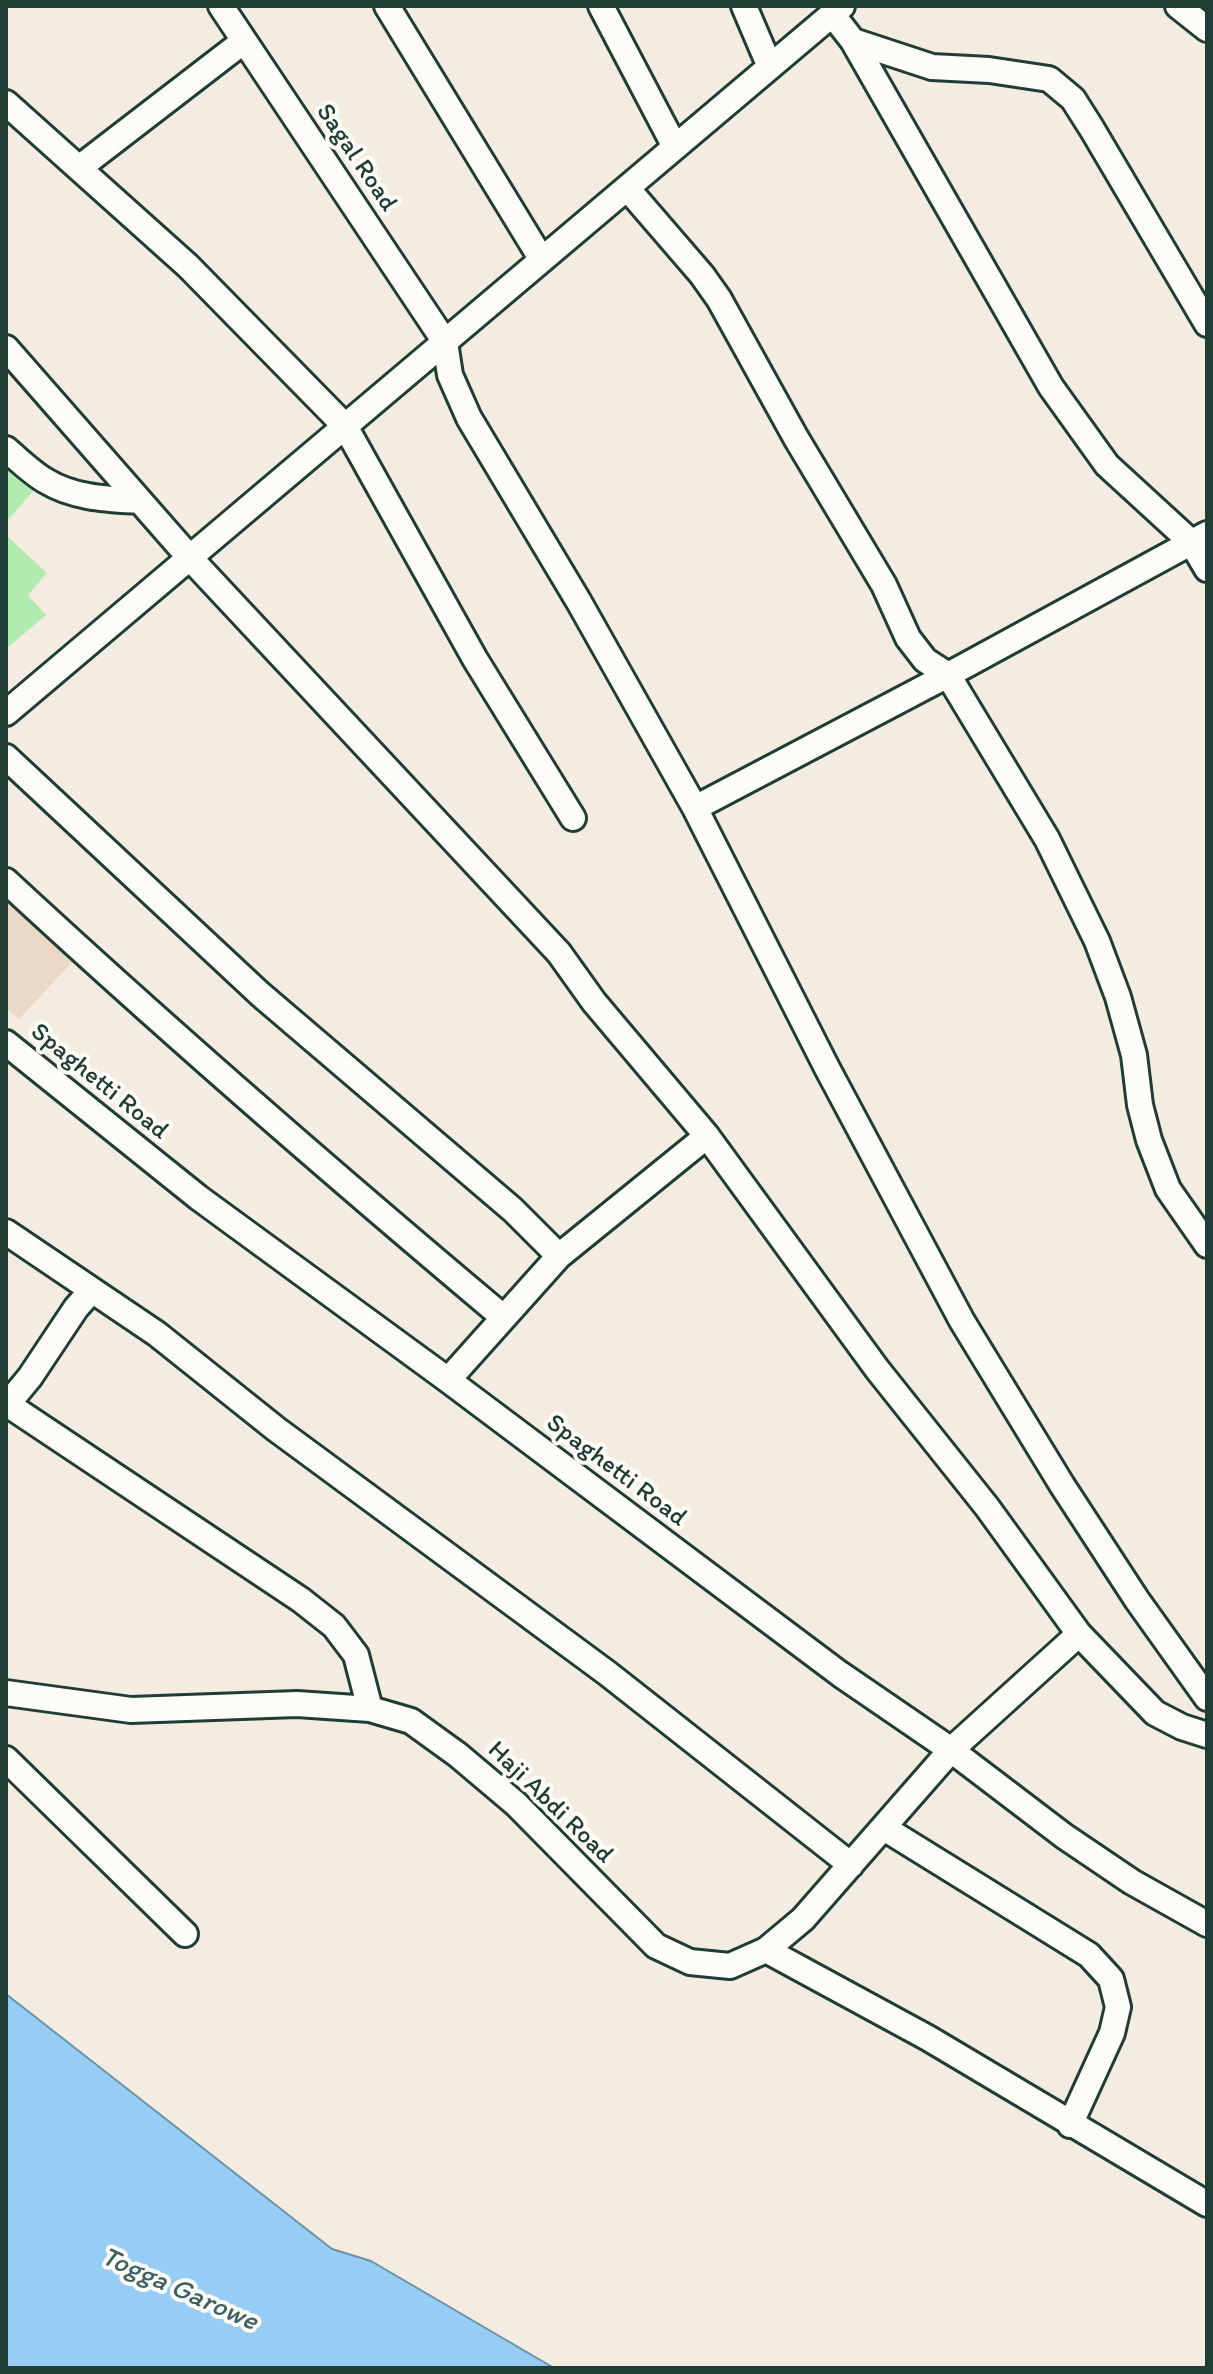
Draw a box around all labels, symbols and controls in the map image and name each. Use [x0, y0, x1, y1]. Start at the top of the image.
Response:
street label: Sagal Road [309, 98, 403, 218]
street label: Spaghetti Road [24, 1017, 174, 1147]
street label: Spaghetti Road [539, 1408, 693, 1534]
street label: Haji Abdi Road [481, 1735, 619, 1871]
water label: Togga Garowe [96, 2241, 262, 2339]

